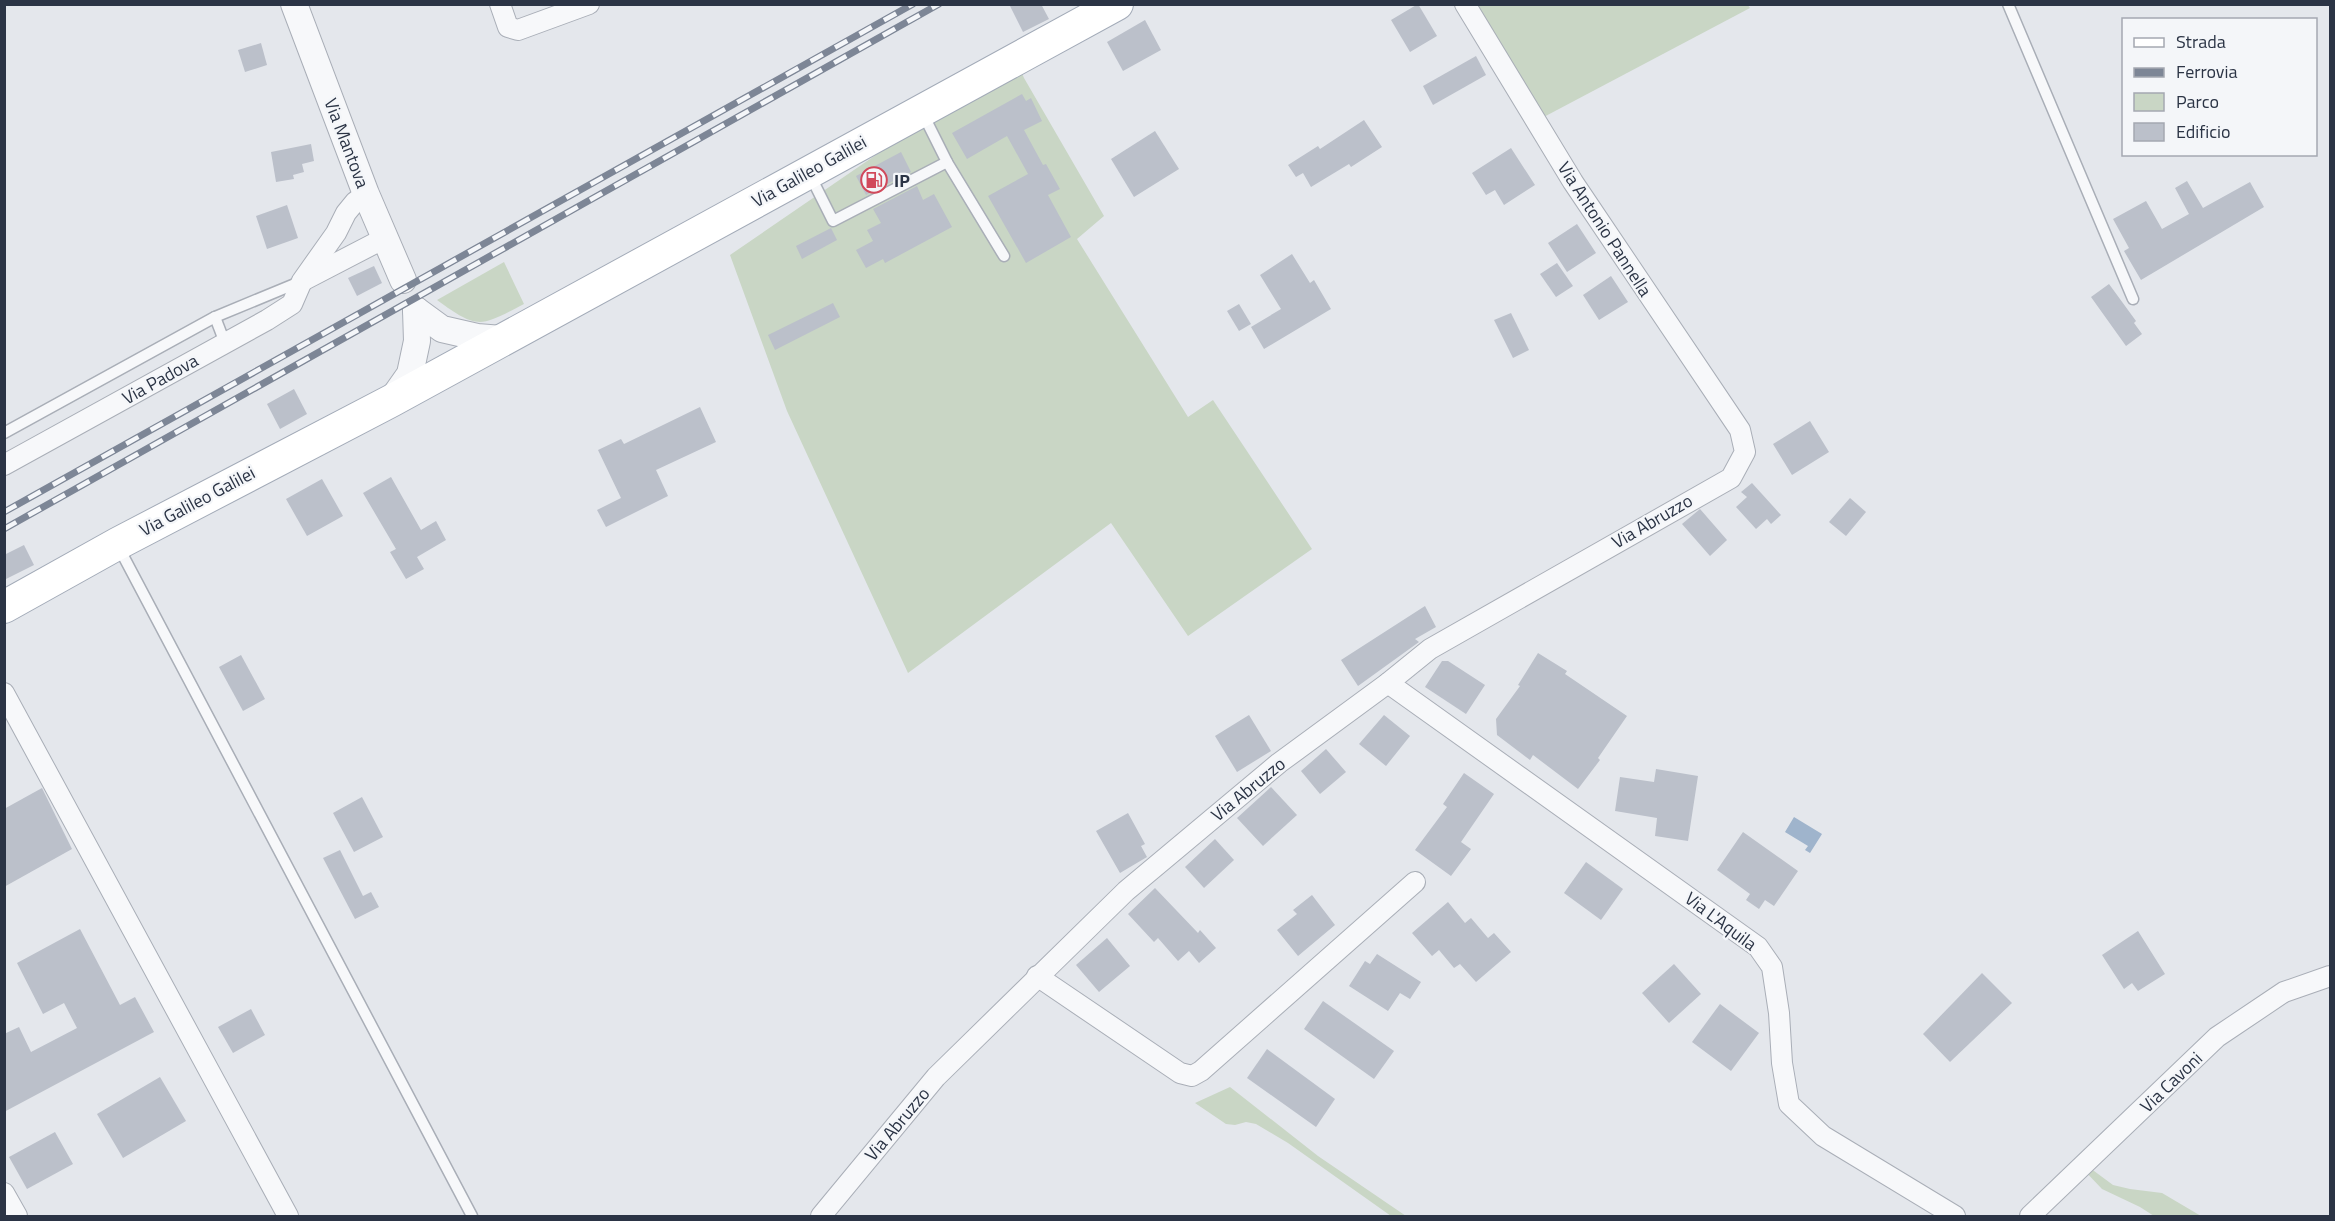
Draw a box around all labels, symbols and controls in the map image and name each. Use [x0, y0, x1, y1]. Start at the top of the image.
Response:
legend [2122, 18, 2317, 156]
text: Strada [2176, 28, 2226, 55]
text: Ferrovia [2176, 58, 2237, 85]
text: Parco [2176, 88, 2219, 115]
street label: Via Mantova [317, 94, 377, 192]
text: Edificio [2176, 118, 2230, 145]
street label: Via Galileo Galilei [747, 128, 871, 214]
street label: Via Antonio Pannella [1551, 156, 1659, 302]
fuel station icon: IP [859, 165, 889, 195]
place label: IP [894, 167, 910, 194]
street label: Via Padova [117, 347, 203, 411]
street label: Via Galileo Galilei [134, 459, 260, 543]
street label: Via Abruzzo [1607, 487, 1697, 555]
street label: Via Abruzzo [1205, 750, 1291, 828]
street label: Via L'Aquila [1679, 885, 1763, 957]
street label: Via Cavoni [2134, 1045, 2208, 1119]
street label: Via Abruzzo [858, 1081, 936, 1167]

